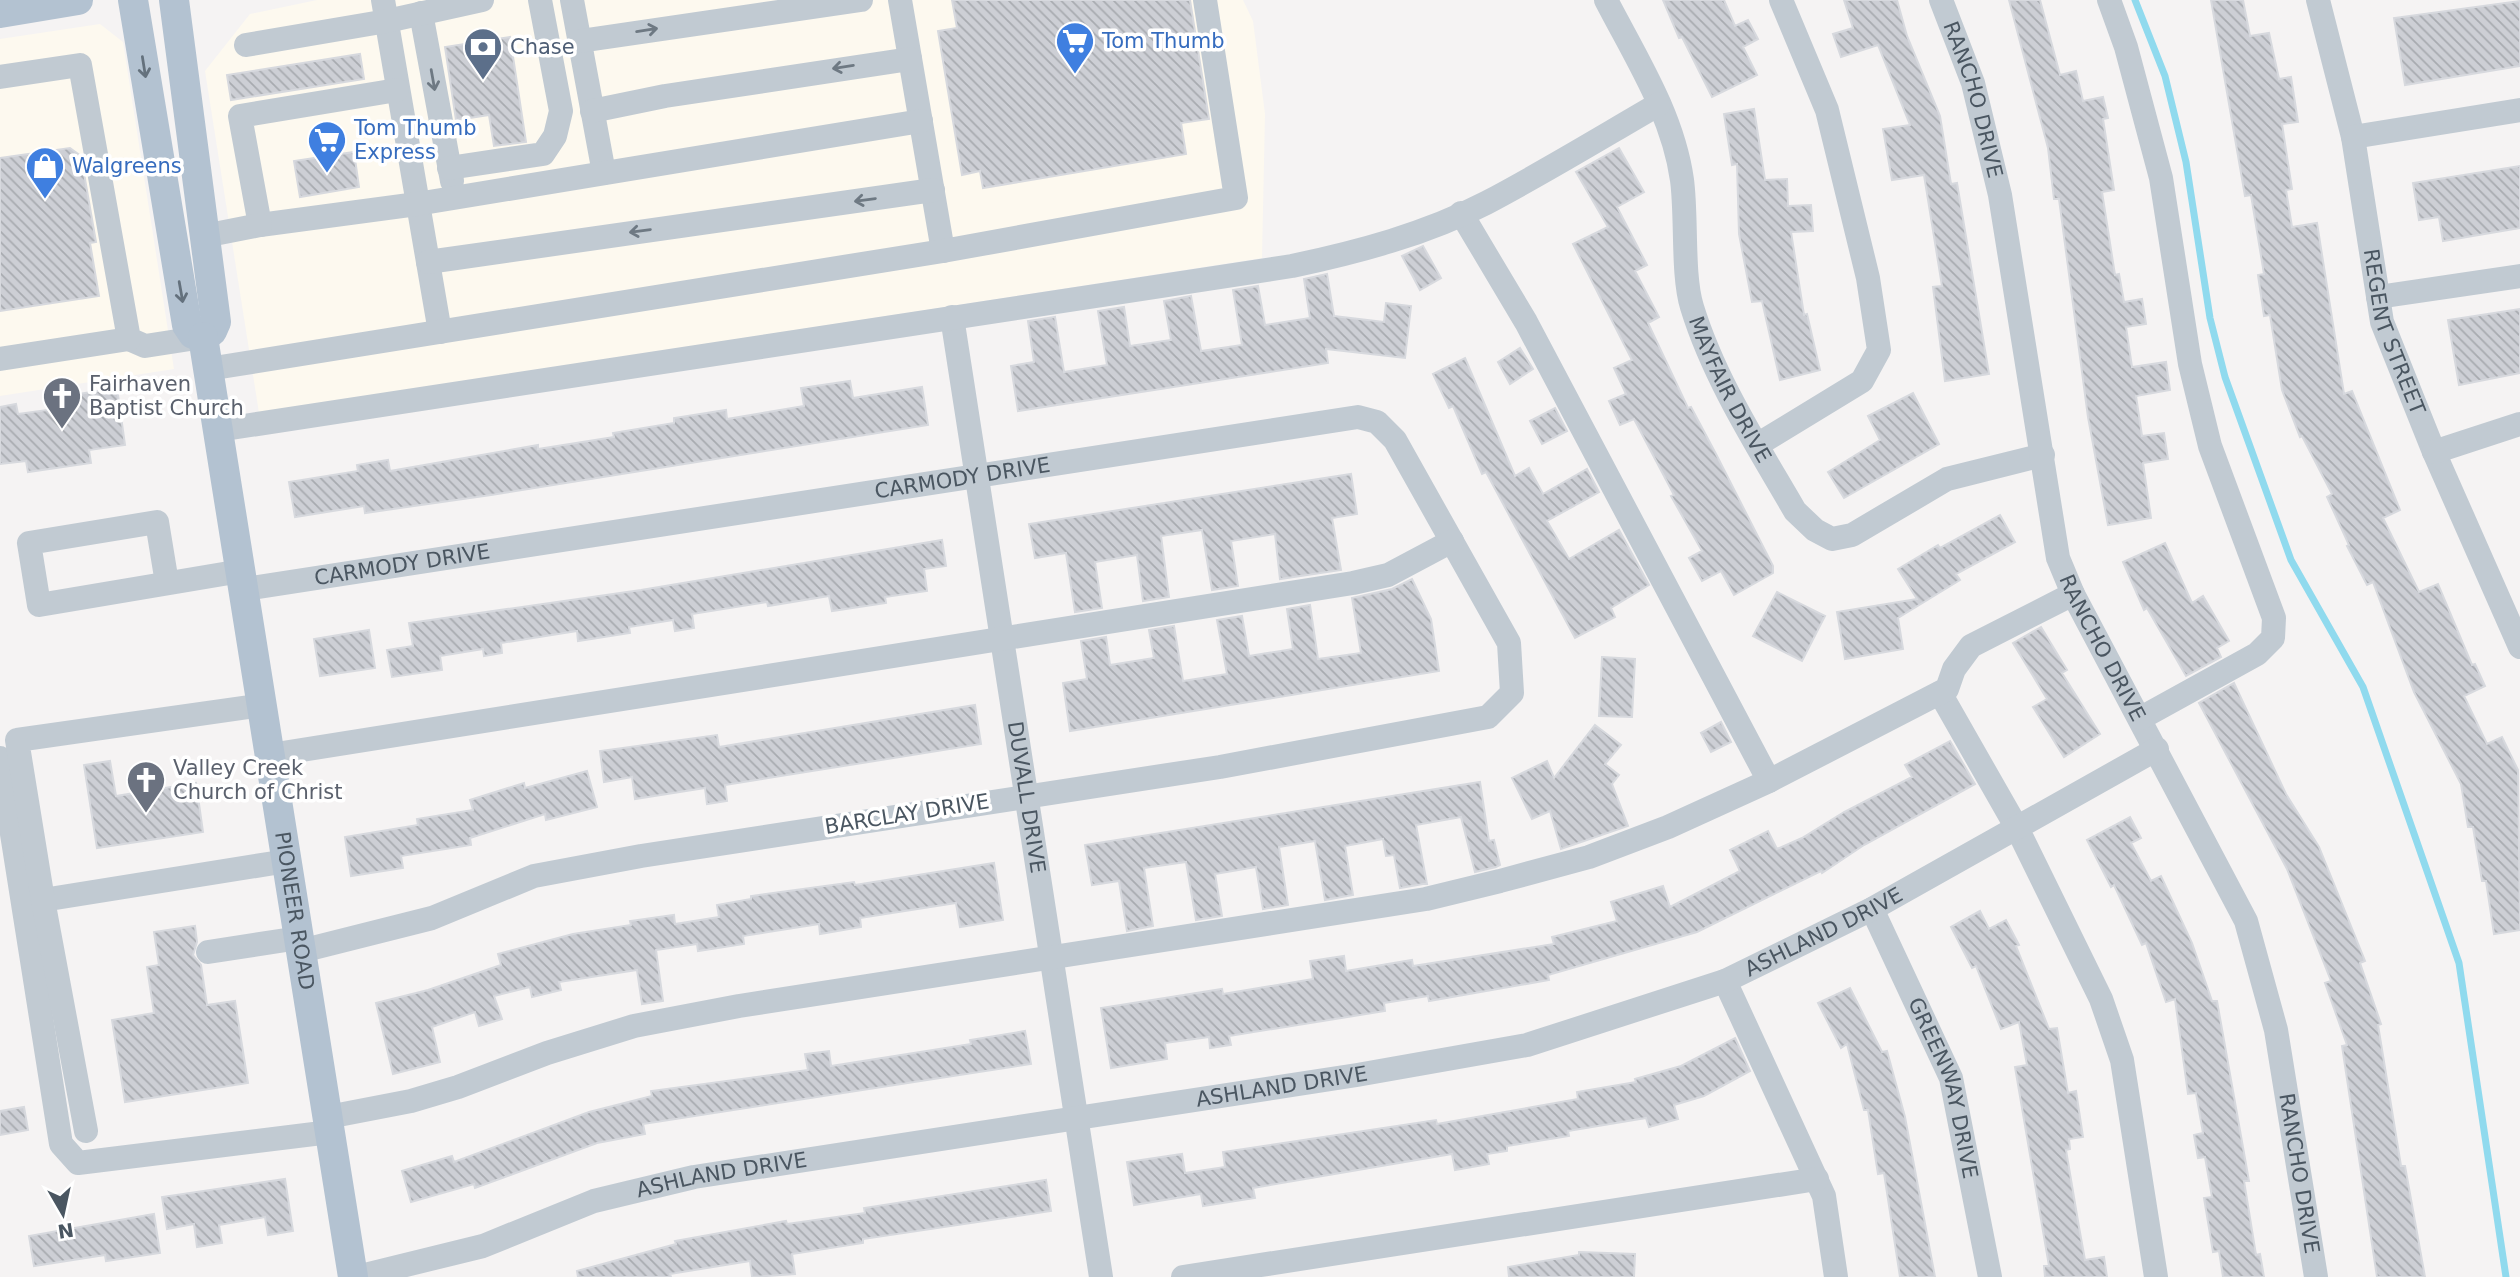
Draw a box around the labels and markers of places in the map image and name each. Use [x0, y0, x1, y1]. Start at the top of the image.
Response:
supermarket icon: Tom Thumb [1054, 20, 1096, 75]
bank icon: Chase [462, 26, 504, 81]
place label: Tom Thumb [1101, 29, 1224, 53]
place label: Chase [510, 35, 575, 59]
place label: Tom Thumb Express [353, 116, 476, 164]
supermarket icon: Tom Thumb Express [306, 119, 348, 174]
shop icon: Walgreens [24, 145, 66, 200]
place label: Walgreens [72, 154, 182, 178]
place label: Fairhaven Baptist Church [89, 372, 244, 420]
church icon: Fairhaven Baptist Church [41, 375, 83, 430]
place label: Valley Creek Church of Christ [173, 756, 343, 804]
church icon: Valley Creek Church of Christ [125, 759, 167, 814]

